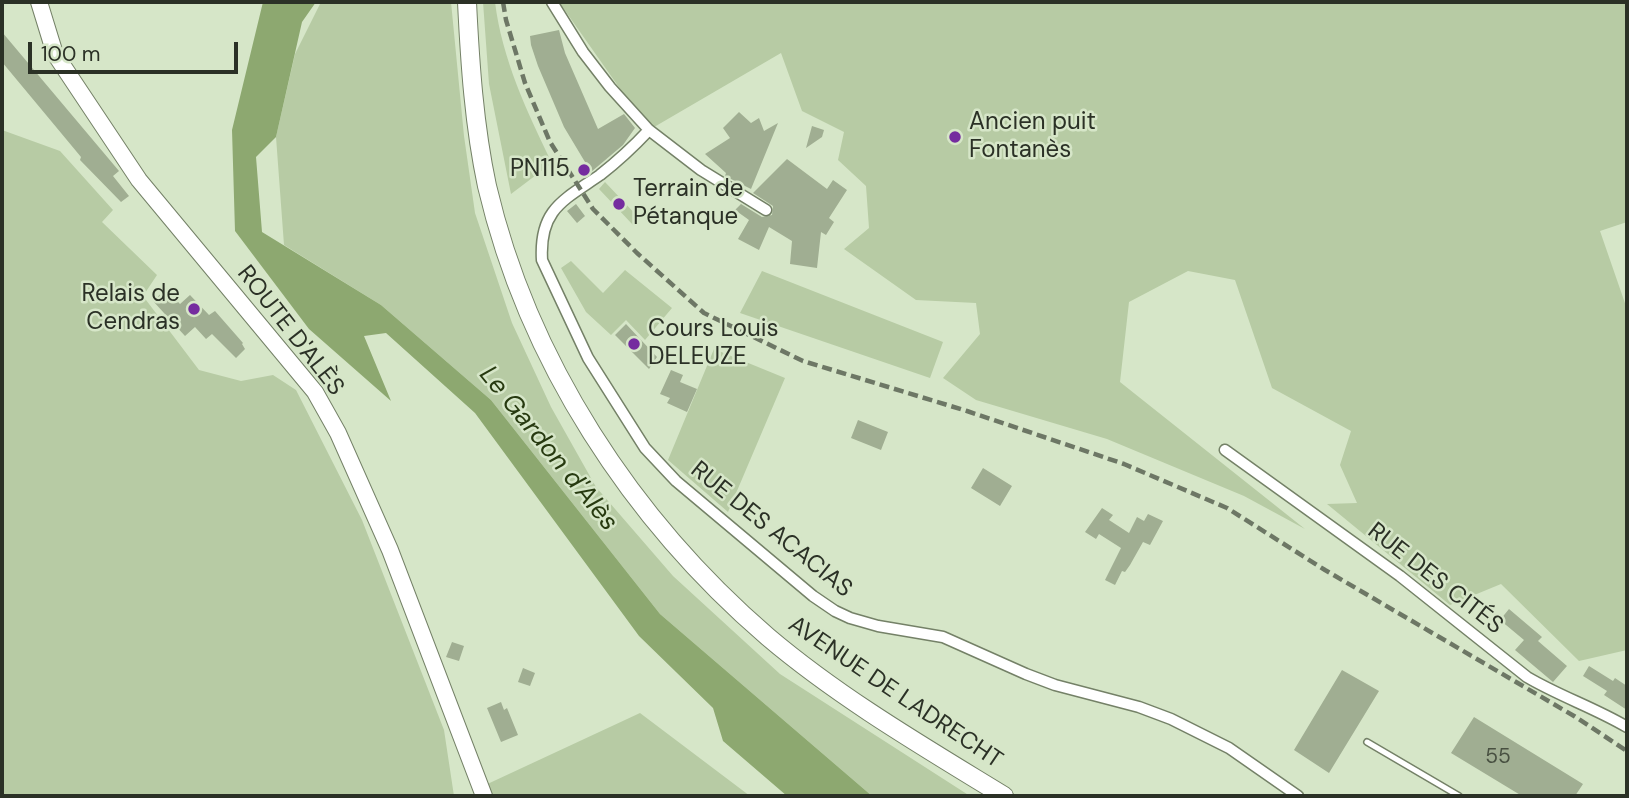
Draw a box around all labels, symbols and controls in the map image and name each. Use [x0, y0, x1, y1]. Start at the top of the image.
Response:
scale bar [32, 28, 242, 72]
text: 100 m [41, 40, 101, 68]
place label: Ancien puit Fontanès [969, 109, 1096, 165]
marker: Ancien puit Fontanès [947, 129, 963, 145]
place label: PN115 [510, 156, 570, 184]
marker: PN115 [576, 162, 592, 178]
place label: Terrain de Pétanque [633, 176, 743, 232]
marker: Terrain de Pétanque [611, 196, 627, 212]
street label: ROUTE D'ALÈS [230, 260, 350, 402]
place label: Relais de Cendras [82, 281, 180, 337]
marker: Relais de Cendras [186, 301, 202, 317]
place label: Cours Louis DELEUZE [648, 316, 778, 372]
marker: Cours Louis DELEUZE [626, 336, 642, 352]
water label: Le Gardon d'Alès [472, 360, 624, 538]
street label: RUE DES ACACIAS [684, 456, 858, 604]
street label: RUE DES CITÉS [1361, 517, 1509, 641]
street label: AVENUE DE LADRECHT [783, 611, 1007, 775]
house number: 55 [1485, 744, 1511, 770]

